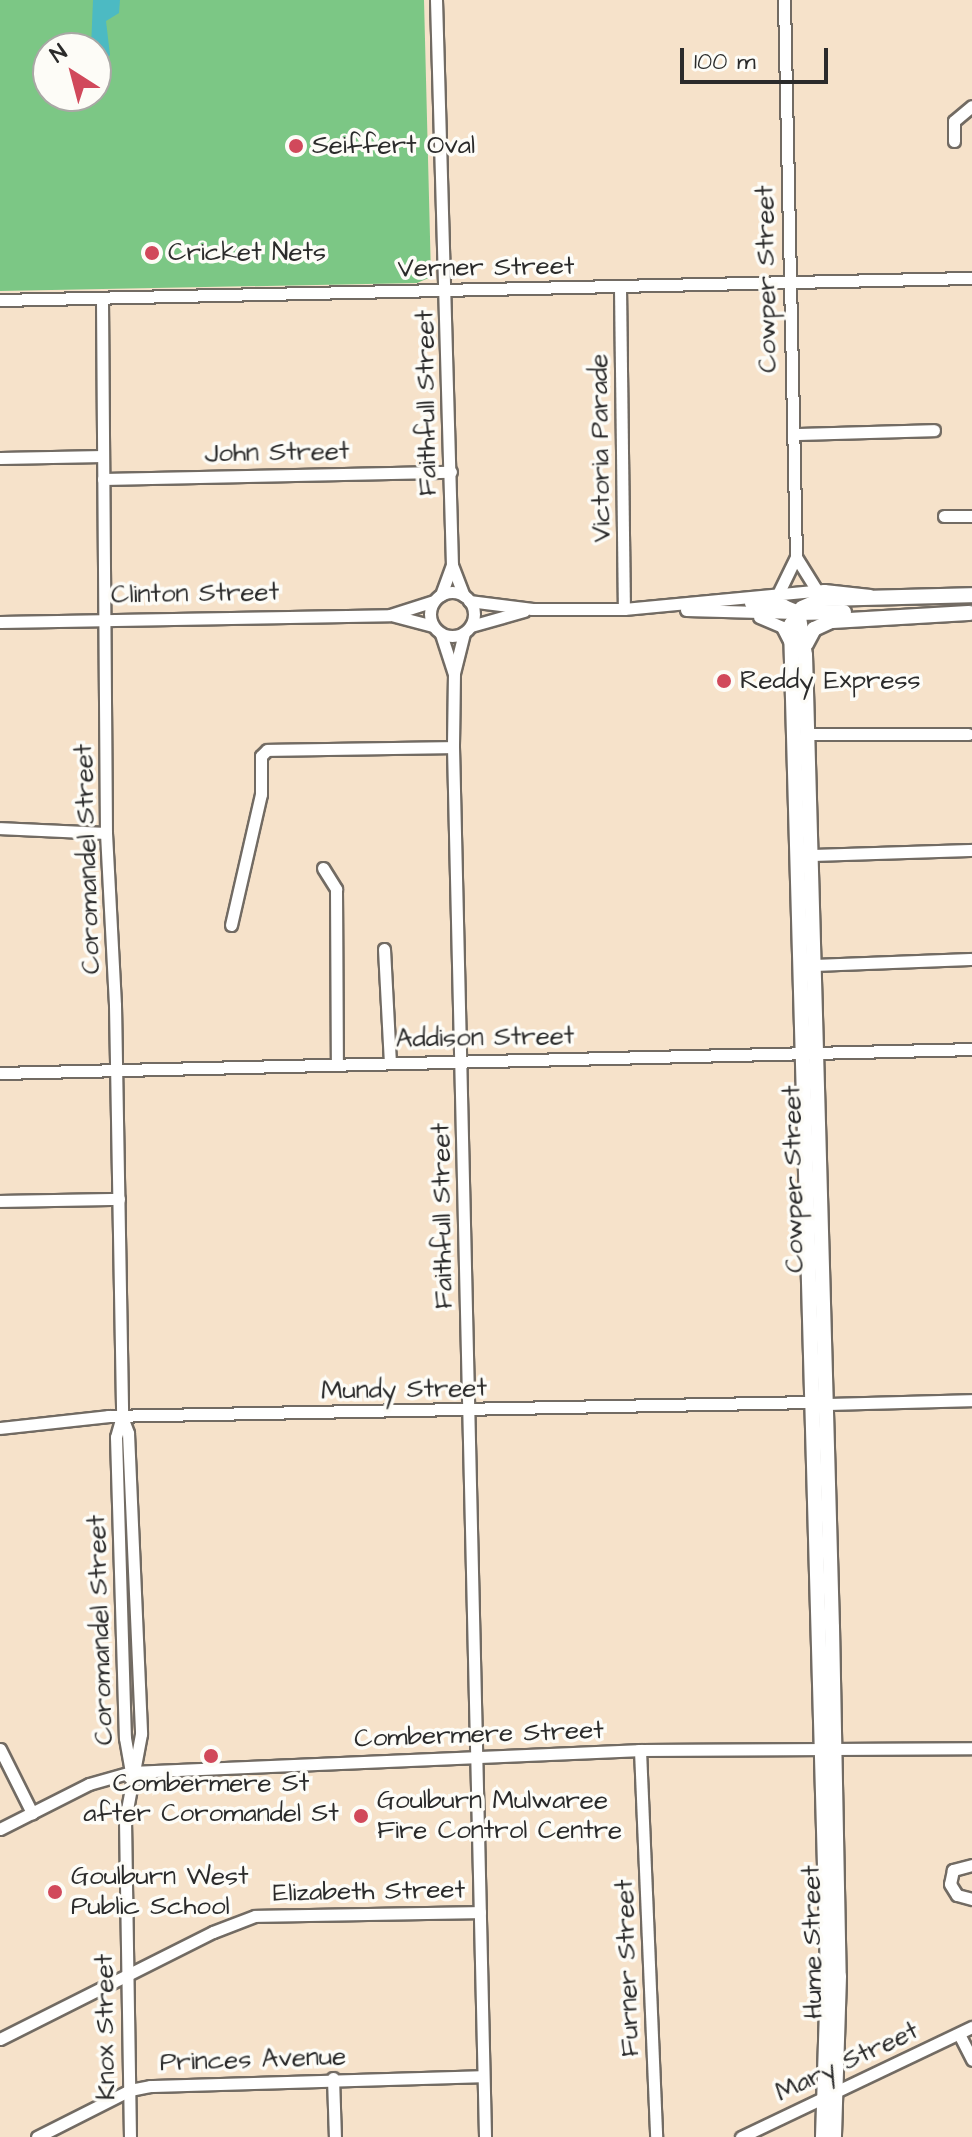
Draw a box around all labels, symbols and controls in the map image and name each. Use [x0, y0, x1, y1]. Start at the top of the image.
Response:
north arrow [32, 32, 112, 112]
scale bar [684, 32, 832, 82]
text: N [44, 37, 73, 70]
text: 100 m [694, 45, 756, 79]
place label: Seiffert Oval [312, 130, 475, 162]
marker: Seiffert Oval [287, 137, 305, 155]
street label: Cowper Street [750, 185, 784, 373]
place label: Cricket Nets [168, 237, 326, 269]
marker: Cricket Nets [143, 244, 161, 262]
street label: Verner Street [397, 251, 575, 285]
street label: Faithfull Street [410, 310, 444, 496]
street label: Victoria Parade [584, 353, 618, 543]
street label: John Street [204, 436, 350, 470]
street label: Clinton Street [111, 577, 279, 611]
place label: Reddy Express [740, 665, 921, 697]
marker: Reddy Express [715, 672, 733, 690]
street label: Coromandel Street [68, 743, 108, 975]
street label: Addison Street [395, 1021, 575, 1055]
street label: Cowper Street [777, 1085, 811, 1273]
street label: Faithfull Street [426, 1123, 460, 1309]
street label: Mundy Street [321, 1373, 487, 1407]
street label: Coromandel Street [81, 1514, 121, 1746]
street label: Combermere Street [354, 1715, 604, 1755]
marker: Combermere St after Coromandel St [202, 1747, 220, 1765]
place label: Combermere St after Coromandel St [83, 1768, 339, 1830]
place label: Goulburn Mulwaree Fire Control Centre [377, 1785, 622, 1846]
marker: Goulburn Mulwaree Fire Control Centre [352, 1807, 370, 1825]
place label: Goulburn West Public School [71, 1861, 249, 1922]
street label: Hume Street [796, 1865, 830, 2019]
street label: Elizabeth Street [273, 1875, 465, 1909]
street label: Furner Street [609, 1879, 647, 2057]
marker: Goulburn West Public School [46, 1883, 64, 1901]
street label: Knox Street [89, 1954, 123, 2100]
street label: Mary Street [771, 2015, 923, 2109]
street label: Princes Avenue [159, 2041, 347, 2079]

